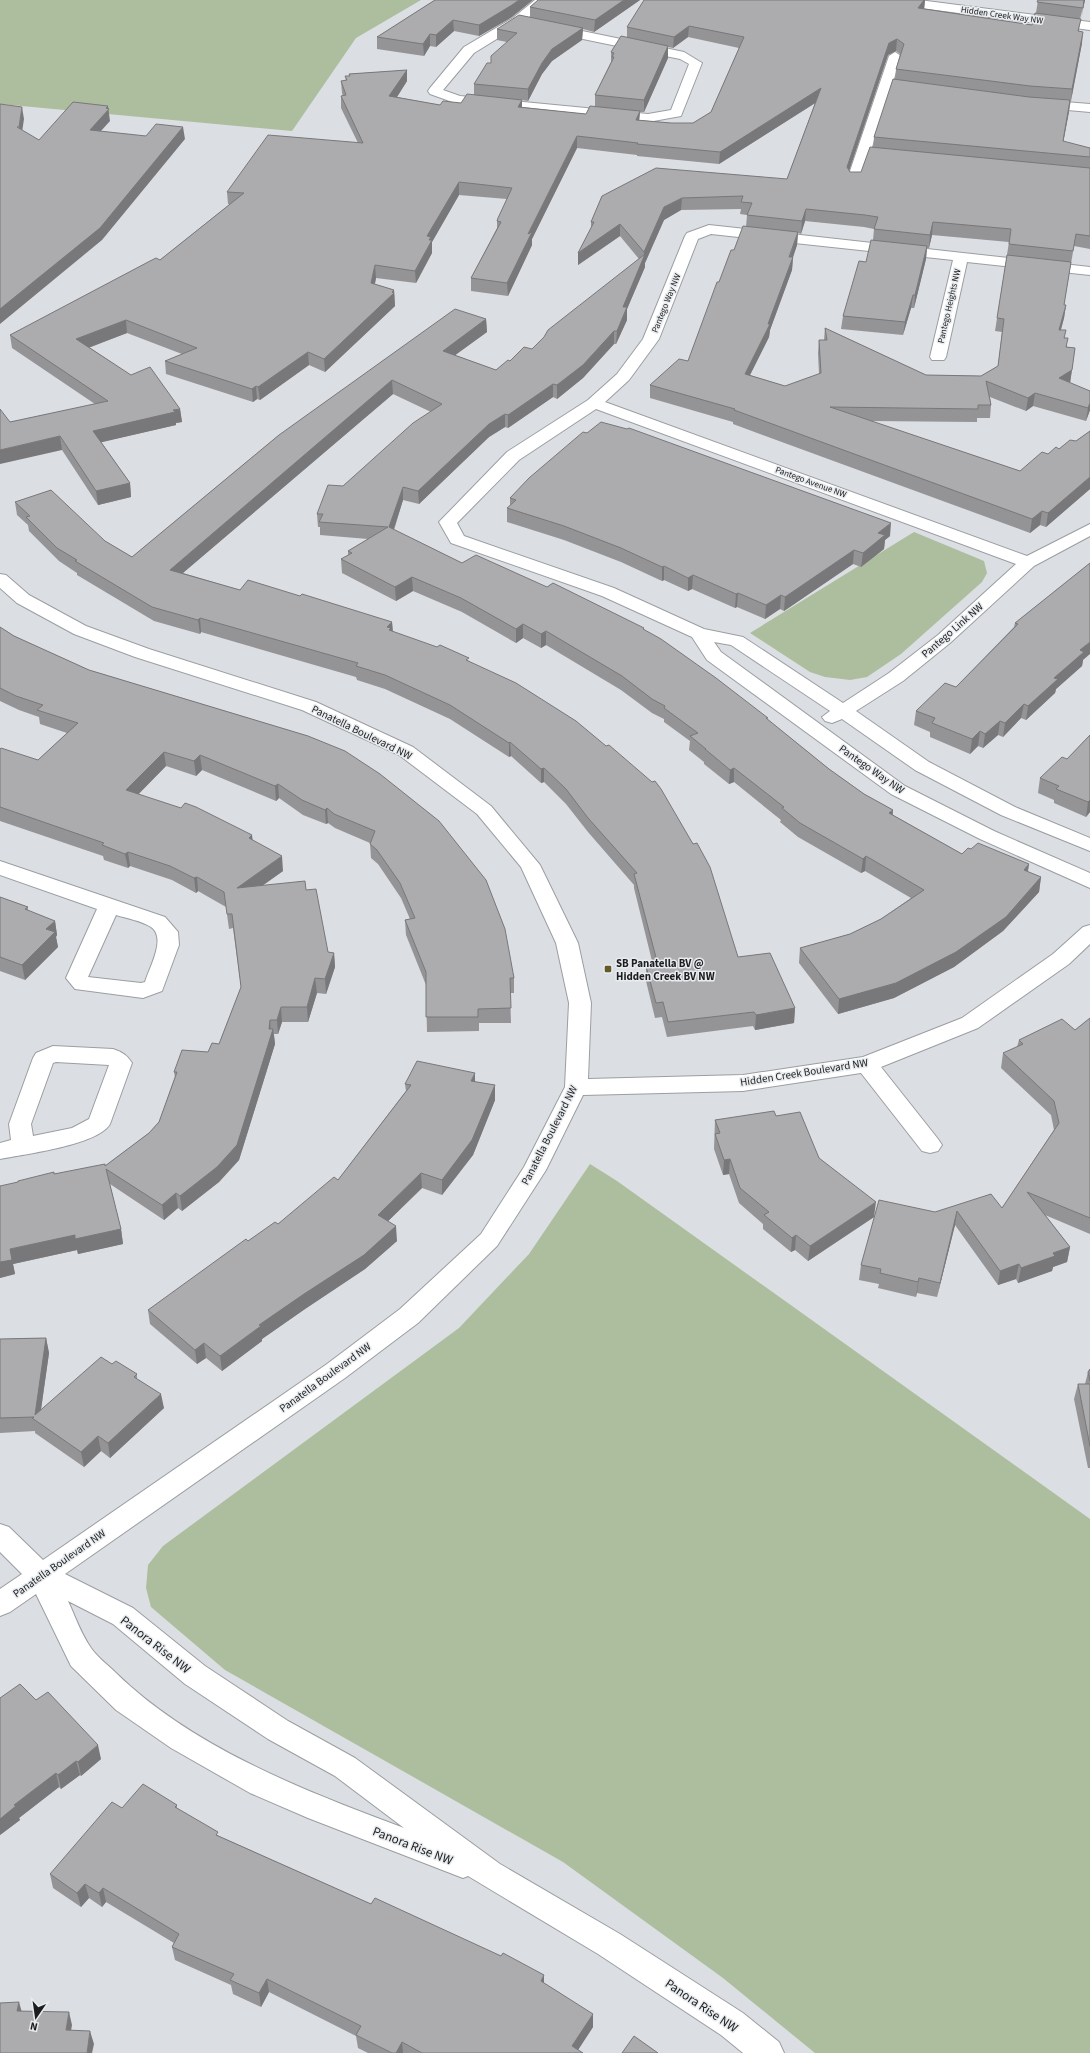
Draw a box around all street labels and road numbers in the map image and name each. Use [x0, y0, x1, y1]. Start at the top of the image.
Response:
street label: Hidden Creek Way NW [960, 3, 1044, 28]
street label: Pantego Heights NW [935, 268, 964, 345]
street label: Pantego Way NW [649, 272, 684, 335]
street label: Pantego Avenue NW [773, 464, 848, 501]
street label: Pantego Link NW [918, 599, 987, 661]
street label: Panatella Boulevard NW [309, 702, 415, 763]
street label: Pantego Way NW [836, 741, 908, 798]
street label: Hidden Creek Boulevard NW [739, 1055, 869, 1090]
street label: Panatella Boulevard NW [518, 1082, 581, 1188]
street label: Panatella Boulevard NW [276, 1339, 375, 1416]
street label: Panatella Boulevard NW [10, 1526, 109, 1601]
street label: Panora Rise NW [117, 1612, 194, 1678]
street label: Panora Rise NW [370, 1822, 455, 1869]
street label: Panora Rise NW [661, 1975, 742, 2037]

